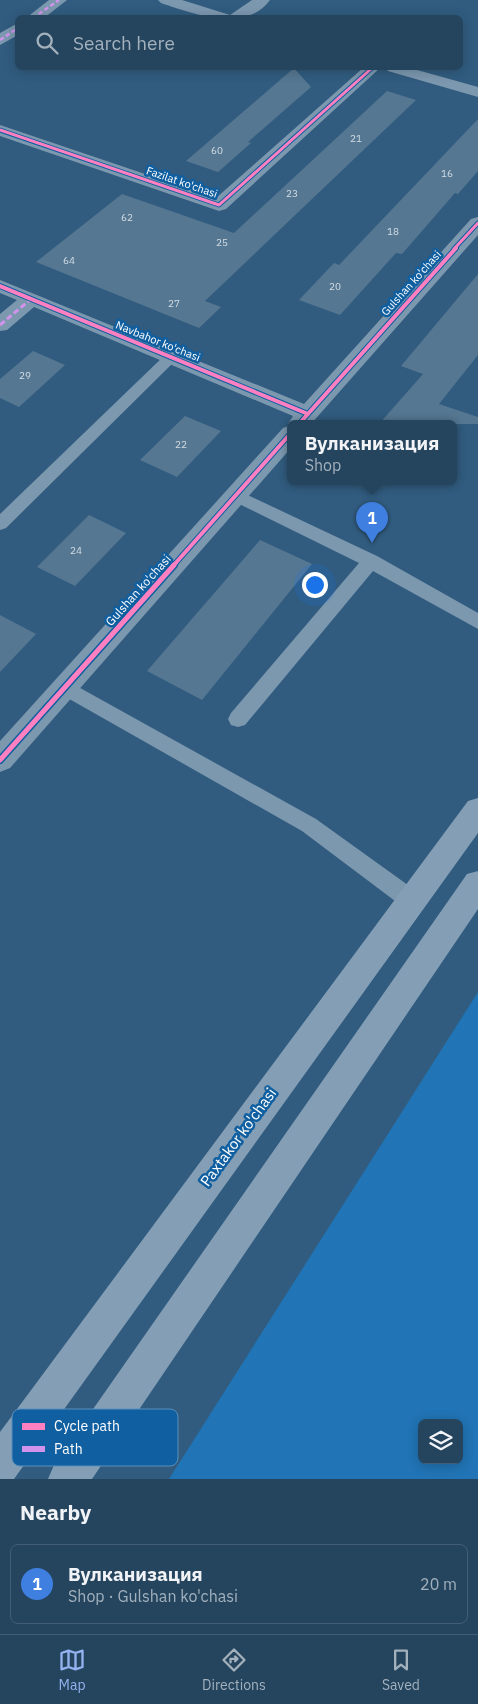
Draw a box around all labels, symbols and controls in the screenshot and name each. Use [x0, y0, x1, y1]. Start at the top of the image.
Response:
search box [15, 15, 463, 70]
icon: search [33, 29, 61, 57]
text: Search here [73, 31, 175, 55]
house number: 21 [350, 132, 362, 145]
house number: 60 [211, 144, 223, 157]
street label: Fazilat ko'chasi [144, 163, 220, 201]
house number: 16 [441, 167, 453, 180]
house number: 23 [286, 187, 298, 200]
house number: 62 [121, 211, 133, 224]
house number: 18 [387, 225, 399, 238]
house number: 25 [216, 236, 228, 249]
street label: Gulshan ko'chasi [378, 247, 444, 319]
house number: 64 [63, 254, 75, 267]
house number: 20 [329, 280, 341, 293]
house number: 27 [168, 297, 180, 310]
street label: Navbahor ko'chasi [114, 318, 202, 364]
house number: 29 [19, 369, 31, 382]
popup [287, 420, 457, 485]
text: Вулканизация [305, 431, 439, 455]
house number: 22 [175, 438, 187, 451]
text: Shop [305, 455, 341, 475]
pin: 1 [356, 502, 388, 543]
house number: 24 [70, 544, 82, 557]
street label: Gulshan ko'chasi [102, 551, 174, 629]
your location [302, 572, 328, 598]
street label: Paxtakor ko'chasi [196, 1084, 280, 1190]
legend [12, 1409, 178, 1466]
text: Cycle path [54, 1417, 120, 1435]
map controls [418, 1419, 463, 1464]
button: layers [418, 1419, 463, 1464]
text: Path [54, 1440, 83, 1458]
text: Nearby [20, 1498, 91, 1526]
text: Вулканизация [68, 1562, 203, 1586]
text: 1 [32, 1574, 42, 1594]
text: 20 m [420, 1574, 457, 1594]
text: Shop · Gulshan ko'chasi [68, 1586, 238, 1606]
tab: Map [58, 1646, 86, 1694]
tab: Directions [202, 1646, 266, 1694]
tab: Saved [382, 1646, 420, 1694]

